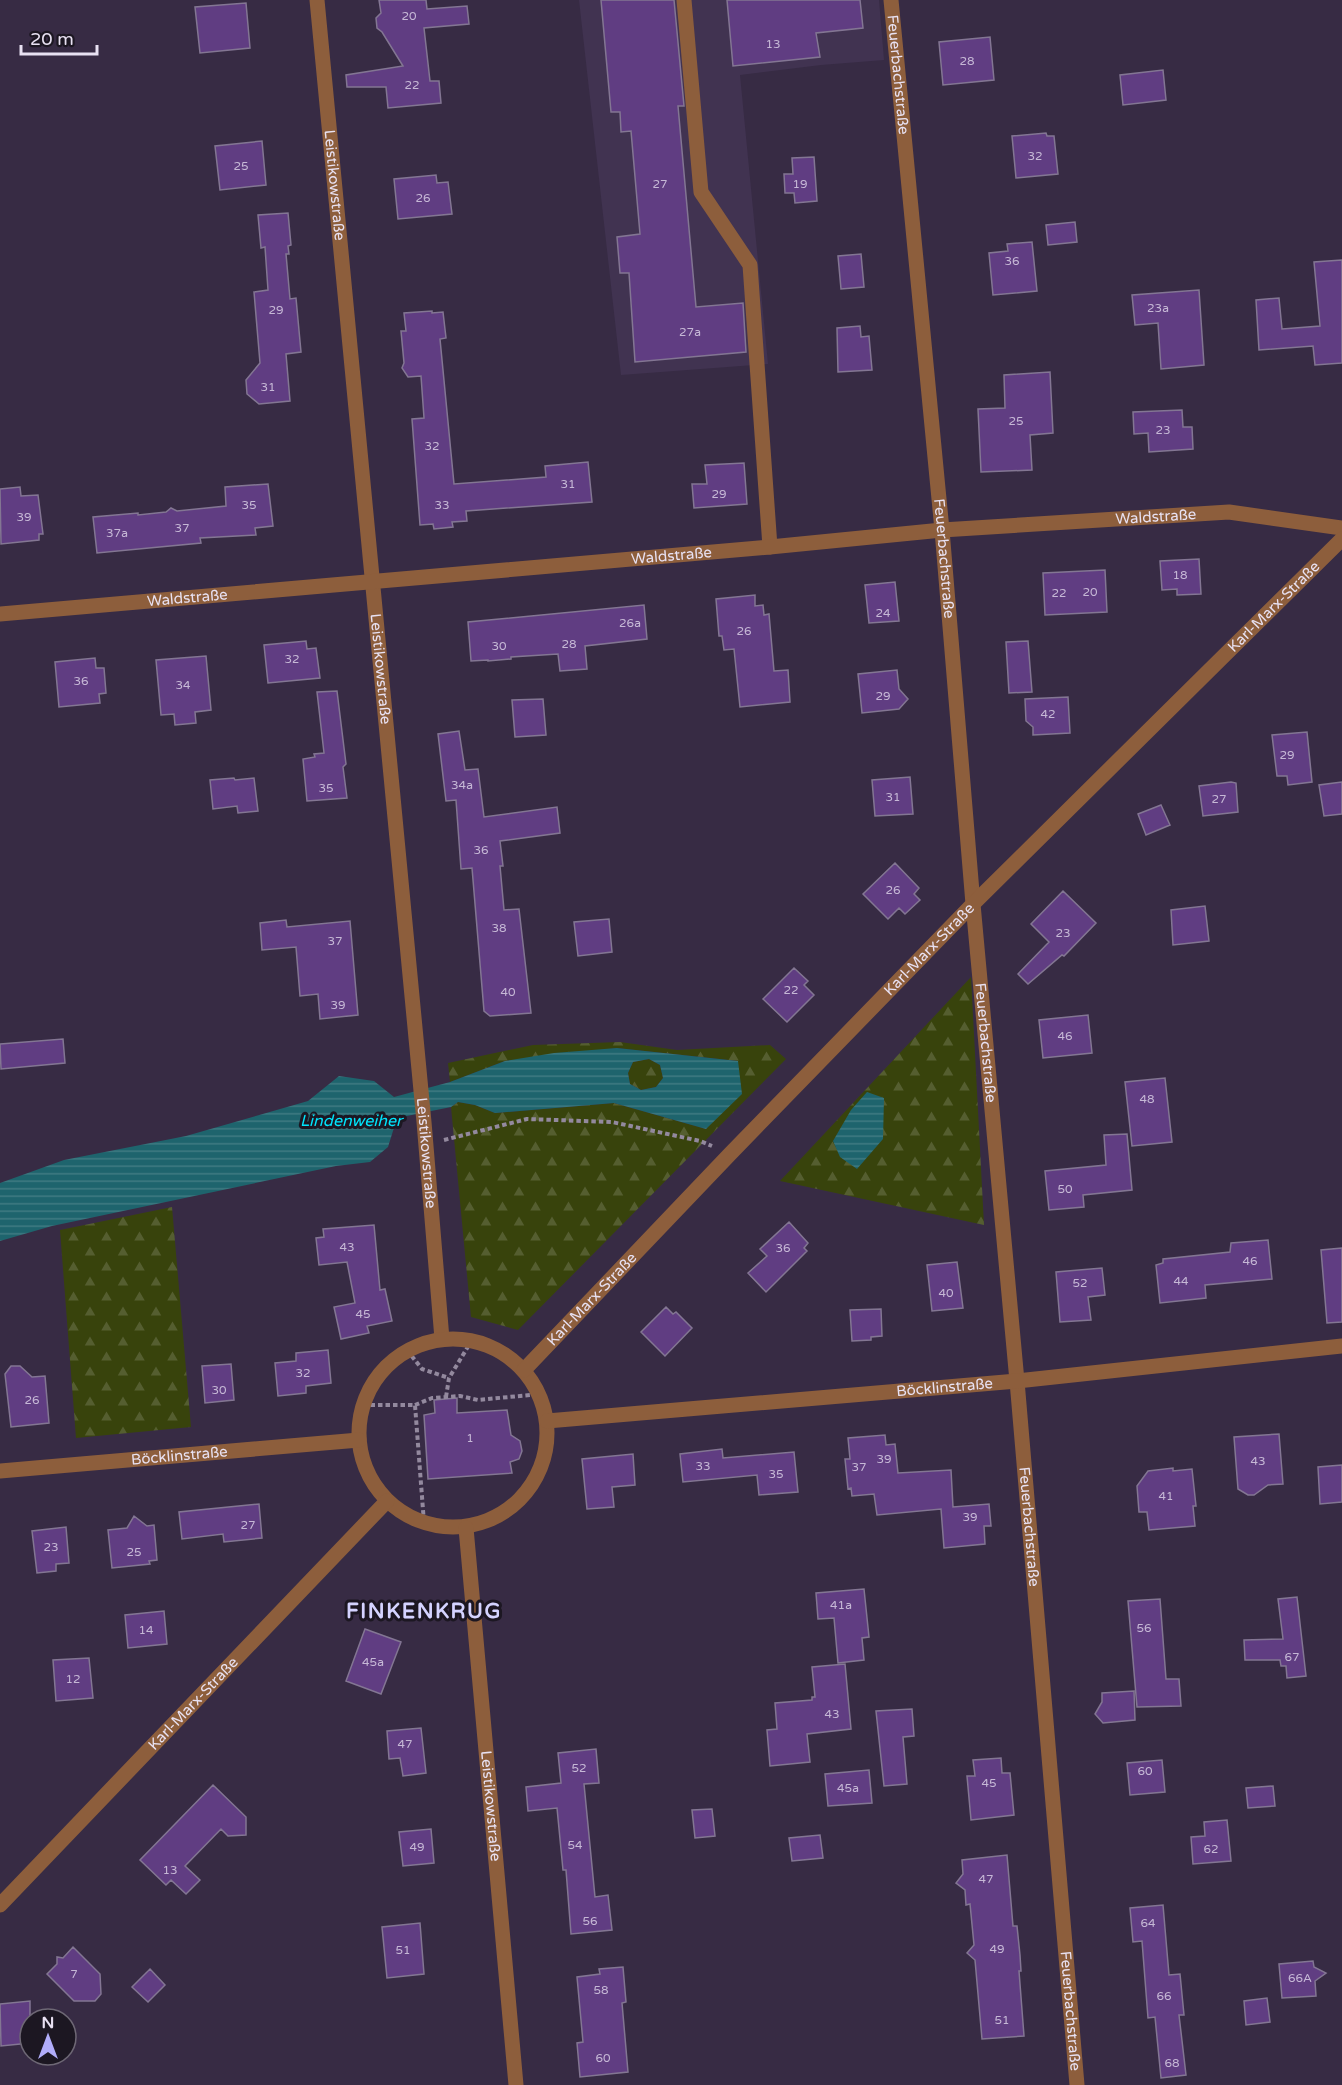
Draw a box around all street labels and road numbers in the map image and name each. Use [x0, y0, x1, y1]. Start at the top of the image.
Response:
street label: Feuerbachstraße [883, 14, 913, 135]
street label: Leistikowstraße [320, 129, 349, 241]
street label: Feuerbachstraße [930, 498, 958, 619]
street label: Waldstraße [1115, 505, 1197, 528]
street label: Waldstraße [630, 543, 713, 568]
street label: Karl-Marx-Straße [1224, 557, 1323, 656]
street label: Waldstraße [146, 585, 228, 610]
street label: Leistikowstraße [367, 613, 395, 725]
street label: Karl-Marx-Straße [880, 899, 978, 999]
street label: Feuerbachstraße [971, 982, 1000, 1103]
street label: Leistikowstraße [413, 1097, 440, 1209]
street label: Karl-Marx-Straße [543, 1249, 640, 1349]
street label: Böcklinstraße [895, 1374, 994, 1400]
street label: Böcklinstraße [130, 1442, 228, 1469]
street label: Feuerbachstraße [1015, 1466, 1043, 1587]
street label: Karl-Marx-Straße [144, 1653, 242, 1754]
street label: Leistikowstraße [477, 1750, 505, 1862]
street label: Feuerbachstraße [1057, 1950, 1085, 2072]

